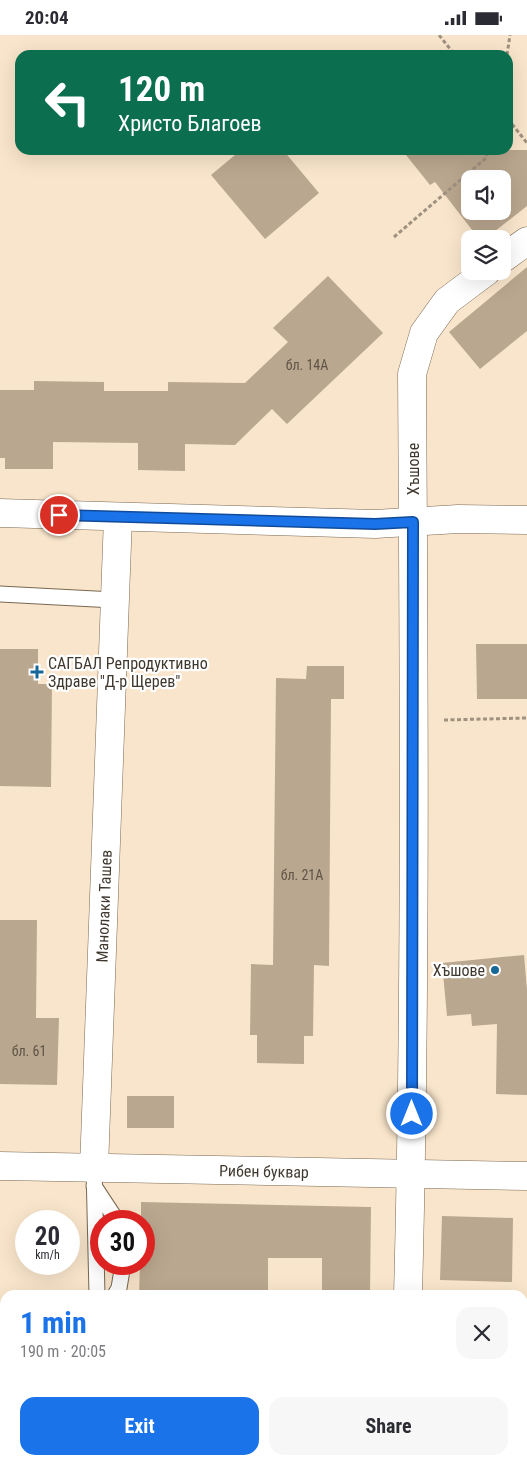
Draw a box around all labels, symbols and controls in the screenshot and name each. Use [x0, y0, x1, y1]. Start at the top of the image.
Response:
text: 20:04 [25, 6, 69, 29]
text: 120 m [118, 69, 205, 110]
icon: left [35, 70, 100, 135]
text: Христо Благоев [118, 111, 262, 136]
map controls [461, 170, 511, 280]
button: sound [461, 170, 511, 220]
button: layers [461, 230, 511, 280]
house number: бл. 14А [286, 357, 328, 373]
street label: Хъшове [404, 443, 423, 495]
pin [38, 494, 80, 536]
icon: arrive [45, 501, 73, 529]
place label: САГБАЛ Репродуктивно Здраве "Д-р Щерев" [48, 654, 208, 691]
marker: САГБАЛ Репродуктивно Здраве "Д-р Щерев" [30, 665, 44, 679]
street label: Манолаки Ташев [92, 849, 115, 963]
house number: бл. 21А [281, 867, 323, 883]
place label: Хъшове [433, 961, 485, 980]
marker: Хъшове [489, 964, 501, 976]
house number: бл. 61 [12, 1043, 46, 1059]
position arrow [385, 1087, 437, 1139]
street label: Рибен буквар [219, 1161, 309, 1181]
speed limit sign: 30 [90, 1210, 155, 1275]
text: 20 [35, 1222, 60, 1251]
text: km/h [35, 1248, 60, 1262]
text: 1 min [20, 1305, 87, 1340]
button: close [456, 1307, 508, 1359]
text: 190 m · 20:05 [20, 1342, 106, 1361]
button: Exit [20, 1397, 259, 1455]
button: Share [269, 1397, 508, 1455]

